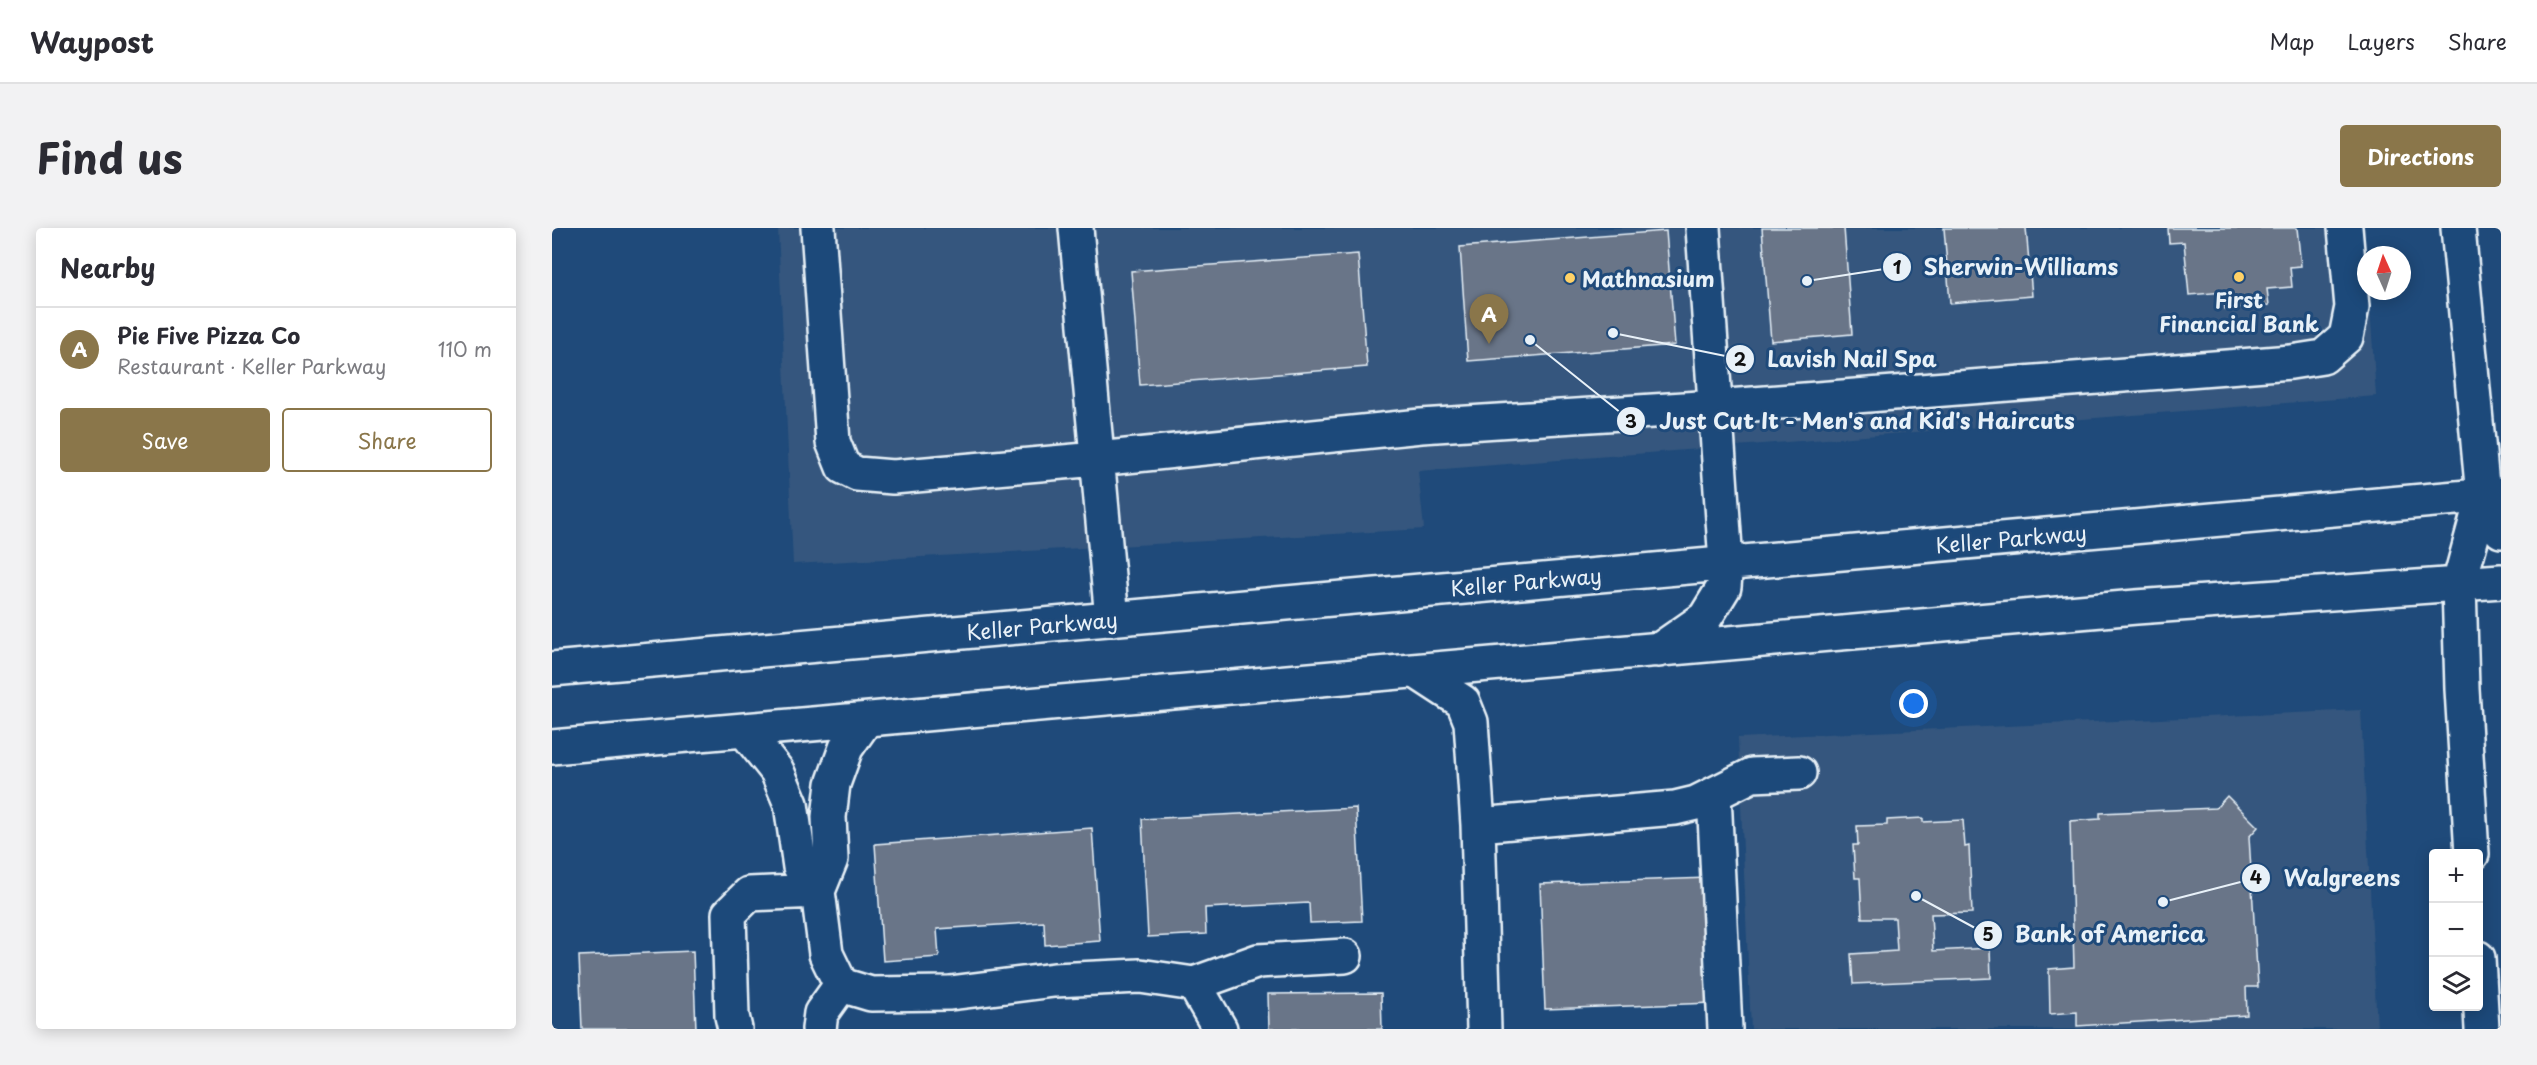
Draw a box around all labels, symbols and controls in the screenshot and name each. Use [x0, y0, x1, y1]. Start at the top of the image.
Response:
text: Waypost [30, 20, 154, 63]
text: Map [2270, 25, 2314, 57]
text: Layers [2347, 25, 2415, 57]
text: Share [2448, 25, 2507, 57]
text: Find us [36, 125, 183, 188]
button: Directions [2340, 125, 2501, 187]
north arrow [2357, 246, 2411, 300]
callout: Sherwin-Williams [1882, 247, 2130, 287]
text: Nearby [60, 248, 155, 287]
text: Sherwin-Williams [1924, 249, 2119, 282]
text: 1 [1893, 253, 1902, 280]
place label: Mathnasium [1582, 262, 1715, 294]
marker: First Financial Bank [2232, 270, 2246, 284]
marker: Mathnasium [1563, 271, 1577, 285]
place label: First Financial Bank [2159, 283, 2319, 339]
pin: A [1470, 294, 1508, 344]
text: Pie Five Pizza Co [117, 318, 300, 351]
text: A [72, 334, 87, 364]
text: 110 m [438, 334, 492, 364]
callout: Lavish Nail Spa [1725, 339, 1950, 379]
text: Lavish Nail Spa [1767, 341, 1937, 374]
text: 2 [1734, 345, 1747, 372]
text: Restaurant · Keller Parkway [117, 351, 386, 381]
callout: Just Cut It - Men's and Kid's Haircuts [1616, 401, 2088, 441]
text: Just Cut It - Men's and Kid's Haircuts [1659, 403, 2075, 436]
text: 3 [1625, 407, 1637, 434]
button: Save [60, 408, 270, 472]
button: Share [282, 408, 492, 472]
street label: Keller Parkway [1934, 515, 2088, 561]
street label: Keller Parkway [1449, 558, 1603, 604]
street label: Keller Parkway [965, 602, 1119, 648]
your location [1899, 689, 1928, 718]
map controls [2429, 849, 2483, 1011]
button: + [2429, 849, 2483, 903]
callout: Walgreens [2241, 858, 2412, 898]
text: Walgreens [2284, 860, 2400, 893]
text: 4 [2250, 863, 2262, 890]
button: − [2429, 903, 2483, 957]
callout: Bank of America [1973, 915, 2217, 955]
text: Bank of America [2015, 916, 2206, 949]
text: 5 [1982, 920, 1994, 947]
button: layers [2429, 957, 2483, 1011]

